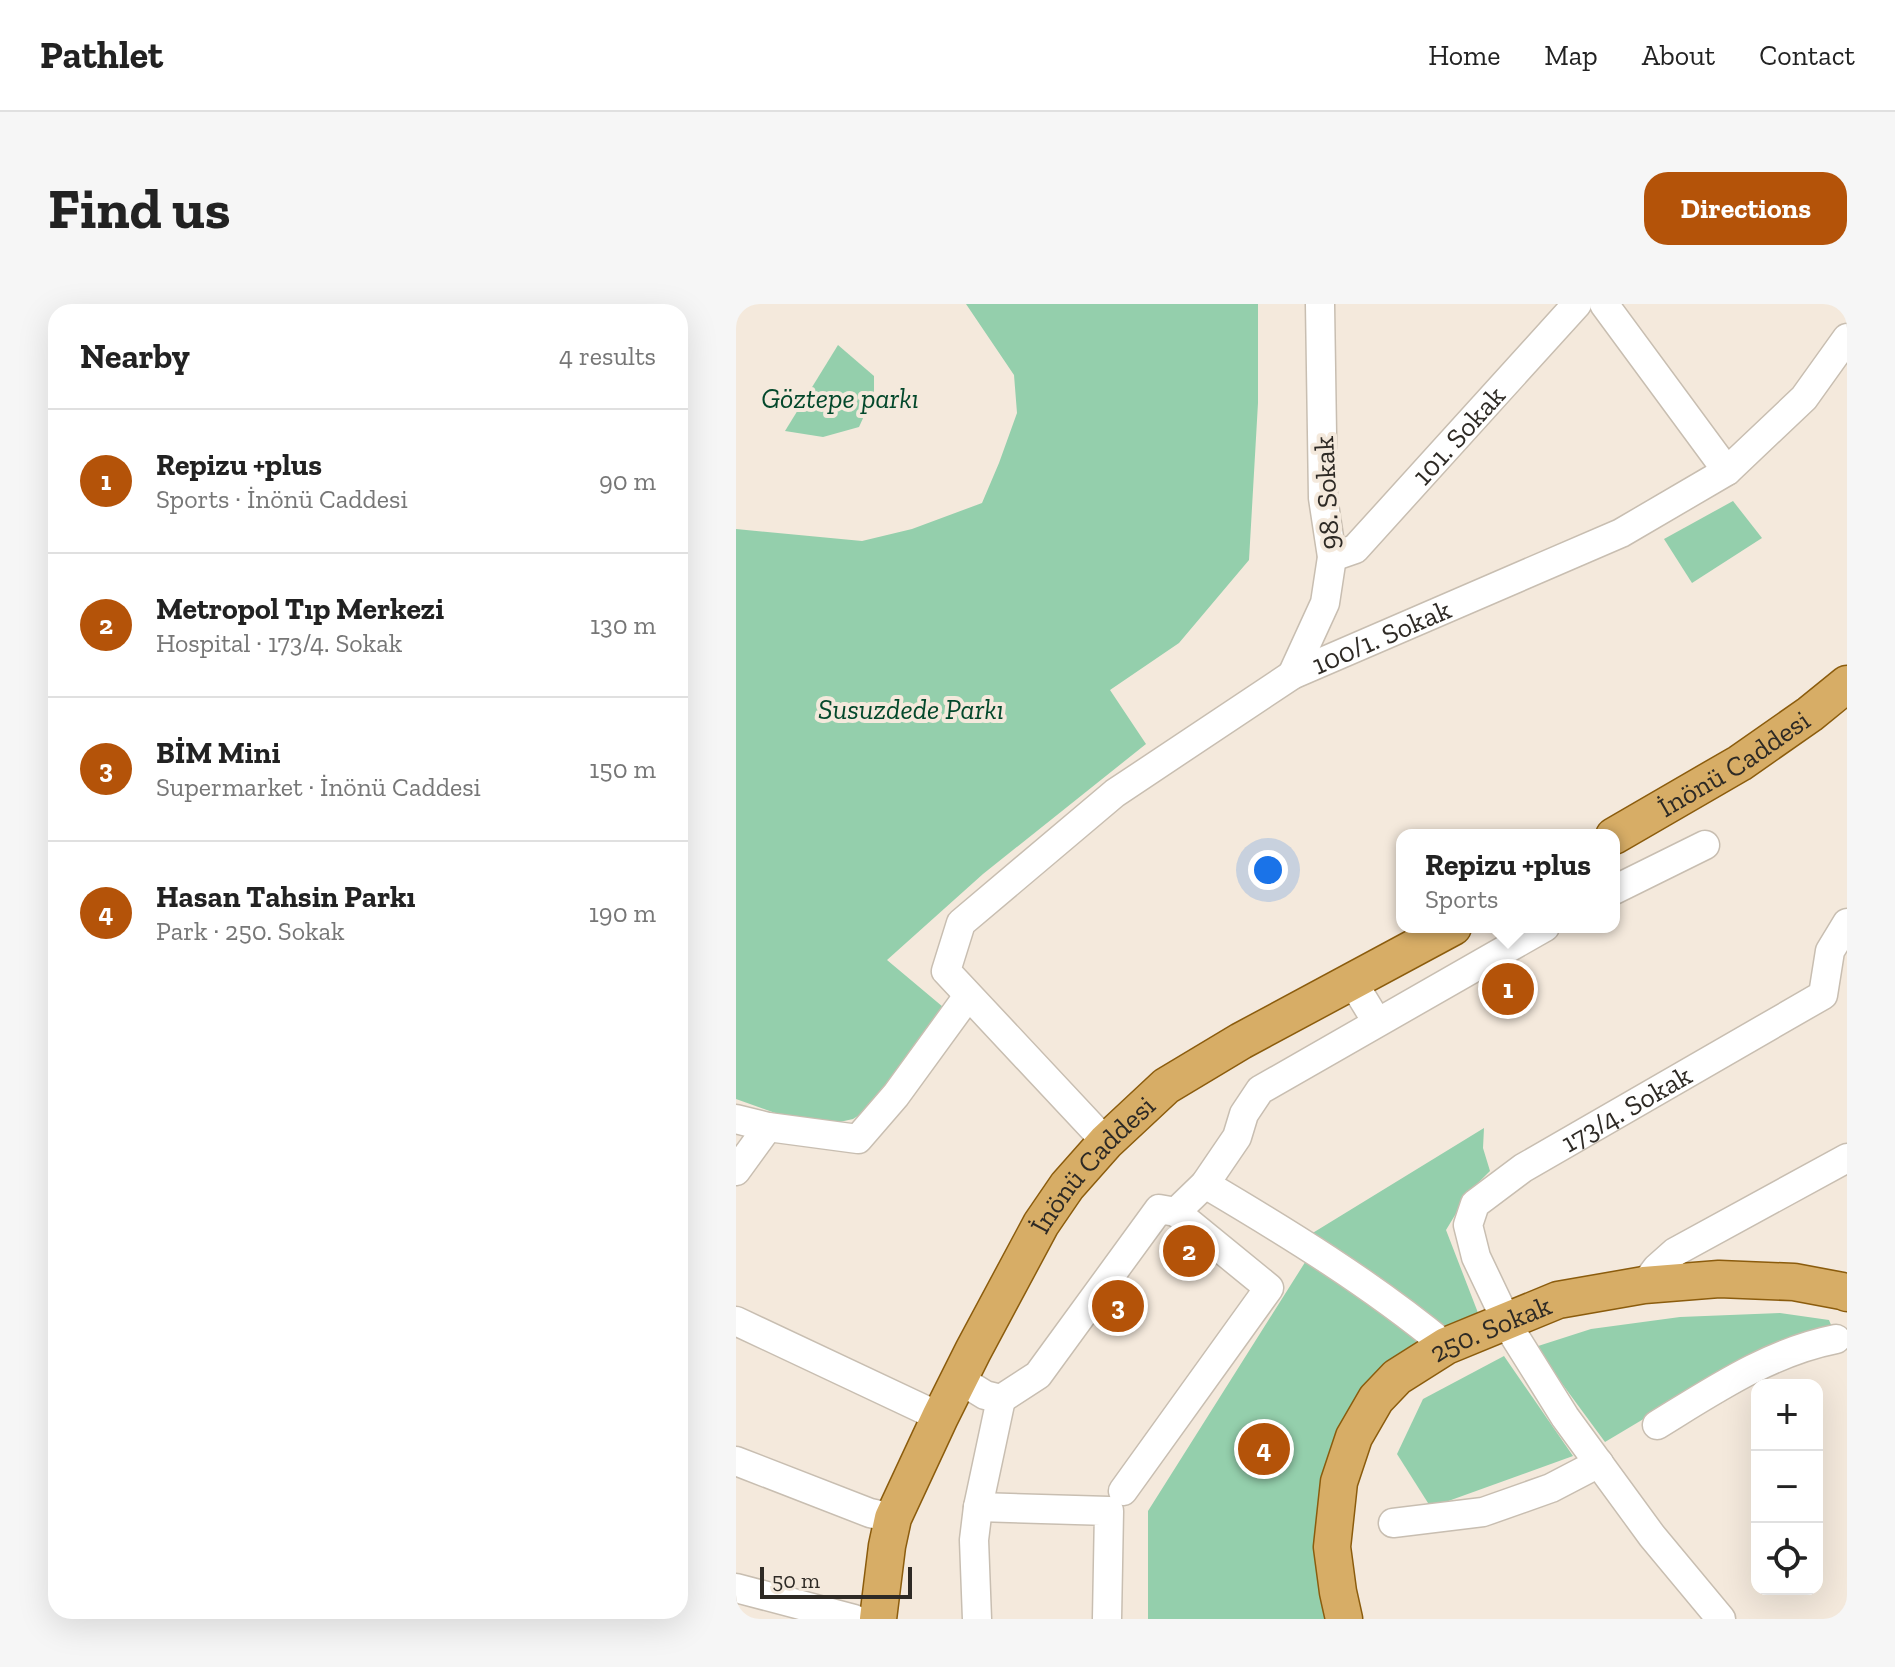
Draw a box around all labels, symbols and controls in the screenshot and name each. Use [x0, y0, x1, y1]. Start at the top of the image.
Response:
text: Pathlet [40, 32, 163, 78]
text: Home [1428, 39, 1500, 72]
text: Map [1544, 39, 1598, 72]
text: About [1642, 39, 1715, 72]
text: Contact [1759, 39, 1855, 72]
button: Directions [1644, 172, 1847, 245]
text: Find us [48, 175, 231, 242]
text: Nearby [80, 336, 190, 377]
text: 4 results [559, 340, 656, 372]
street label: 101. Sokak [1405, 379, 1512, 492]
park label: Göztepe parkı [761, 382, 919, 415]
street label: 98. Sokak [1307, 435, 1346, 551]
text: Repizu +plus [156, 447, 322, 483]
text: 1 [101, 465, 111, 497]
text: 90 m [599, 465, 656, 497]
text: Sports · İnönü Caddesi [156, 483, 408, 515]
text: Metropol Tıp Merkezi [156, 591, 444, 627]
street label: 100/1. Sokak [1307, 592, 1456, 681]
text: 2 [99, 609, 113, 641]
text: 130 m [590, 609, 656, 641]
text: Hospital · 173/4. Sokak [156, 627, 402, 659]
park label: Susuzdede Parkı [818, 693, 1004, 726]
street label: İnönü Caddesi [1652, 703, 1816, 824]
text: BİM Mini [156, 735, 280, 771]
text: 3 [99, 753, 113, 785]
text: 150 m [589, 753, 656, 785]
text: Supermarket · İnönü Caddesi [156, 771, 481, 803]
popup [1396, 829, 1620, 933]
text: Repizu +plus [1425, 847, 1591, 883]
your location [1248, 850, 1288, 890]
text: Hasan Tahsin Parkı [156, 879, 416, 915]
text: Sports [1425, 883, 1498, 915]
text: 4 [99, 897, 113, 929]
text: 190 m [589, 897, 656, 929]
text: Park · 250. Sokak [156, 915, 345, 947]
pin: 1 [1482, 959, 1534, 1019]
street label: 173/4. Sokak [1555, 1058, 1698, 1159]
street label: İnönü Caddesi [1023, 1089, 1162, 1239]
pin: 2 [1163, 1221, 1215, 1281]
pin: 3 [1092, 1276, 1144, 1336]
street label: 250. Sokak [1423, 1288, 1557, 1369]
map controls [1751, 1379, 1823, 1595]
button: + [1751, 1379, 1823, 1451]
pin: 4 [1238, 1419, 1290, 1479]
button: − [1751, 1451, 1823, 1523]
button: locate [1751, 1523, 1823, 1595]
scale bar [760, 1563, 912, 1599]
text: 50 m [772, 1567, 820, 1594]

